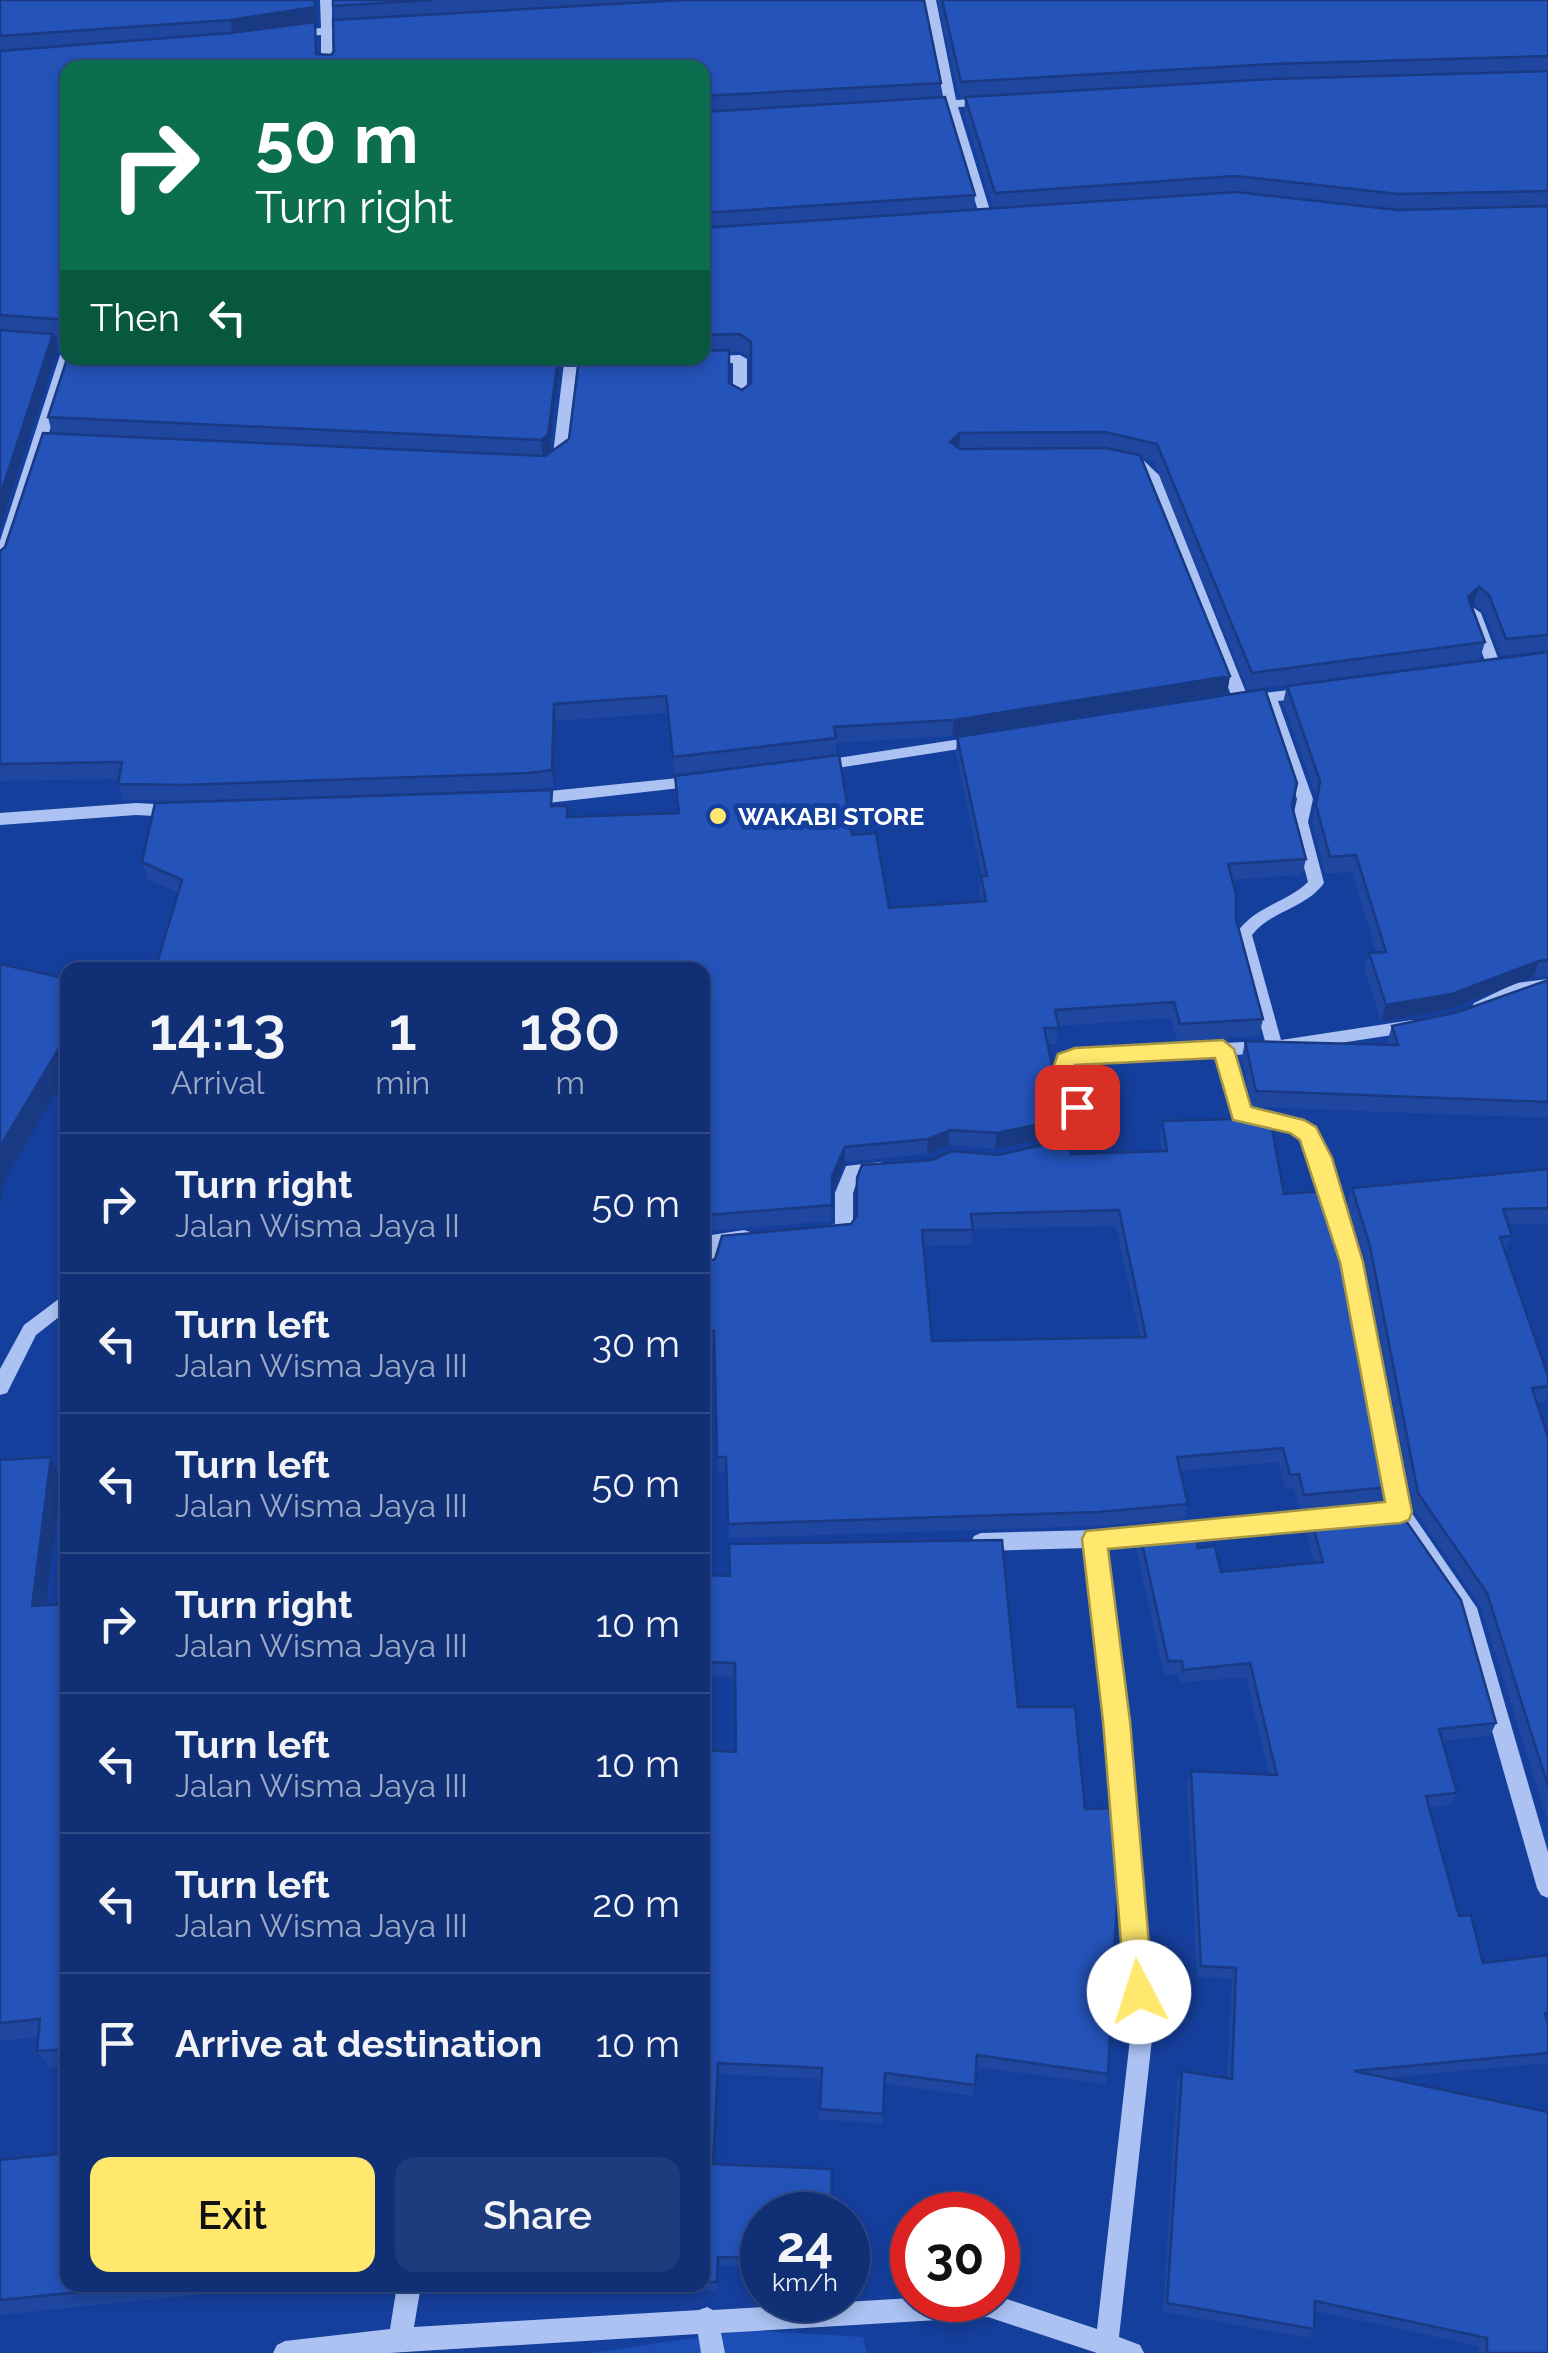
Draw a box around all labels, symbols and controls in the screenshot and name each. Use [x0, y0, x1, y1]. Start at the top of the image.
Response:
text: 50 m [255, 97, 419, 179]
icon: right [90, 100, 220, 230]
text: Turn right [255, 181, 453, 234]
icon: left [200, 290, 255, 345]
text: Then [90, 295, 180, 340]
place label: WAKABI STORE [738, 801, 924, 831]
marker: WAKABI STORE [707, 805, 729, 827]
text: 14:13 [149, 994, 286, 1064]
text: 1 [389, 994, 417, 1064]
text: 180 [520, 994, 621, 1064]
text: Arrival [171, 1064, 265, 1101]
text: min [375, 1064, 430, 1101]
text: m [555, 1064, 585, 1101]
pin [1035, 1065, 1120, 1150]
icon: arrive [1050, 1080, 1105, 1135]
text: Turn right [175, 1162, 352, 1207]
icon: right [90, 1176, 145, 1231]
text: 50 m [591, 1181, 680, 1226]
text: Jalan Wisma Jaya II [175, 1207, 460, 1244]
text: Turn left [175, 1302, 330, 1347]
icon: left [90, 1316, 145, 1371]
text: 30 m [592, 1321, 680, 1366]
text: Jalan Wisma Jaya III [175, 1347, 468, 1384]
text: Turn left [175, 1442, 330, 1487]
icon: left [90, 1456, 145, 1511]
text: 50 m [591, 1461, 680, 1506]
text: Jalan Wisma Jaya III [175, 1487, 468, 1524]
text: Turn right [175, 1582, 352, 1627]
icon: right [90, 1596, 145, 1651]
text: 10 m [596, 1601, 680, 1646]
text: Jalan Wisma Jaya III [175, 1627, 468, 1664]
text: Turn left [175, 1722, 330, 1767]
icon: left [90, 1736, 145, 1791]
text: 10 m [596, 1741, 680, 1786]
text: Jalan Wisma Jaya III [175, 1767, 468, 1804]
text: Turn left [175, 1862, 330, 1907]
icon: left [90, 1876, 145, 1931]
text: 20 m [592, 1881, 680, 1926]
text: Jalan Wisma Jaya III [175, 1907, 468, 1944]
position arrow [1087, 1940, 1191, 2044]
icon: arrive [90, 2016, 145, 2071]
text: Arrive at destination [175, 2021, 542, 2066]
text: 10 m [596, 2021, 680, 2066]
button: Exit [90, 2157, 375, 2272]
button: Share [395, 2157, 680, 2272]
speed limit sign: 30 [890, 2192, 1020, 2322]
text: 24 [777, 2215, 833, 2274]
text: km/h [772, 2267, 838, 2297]

